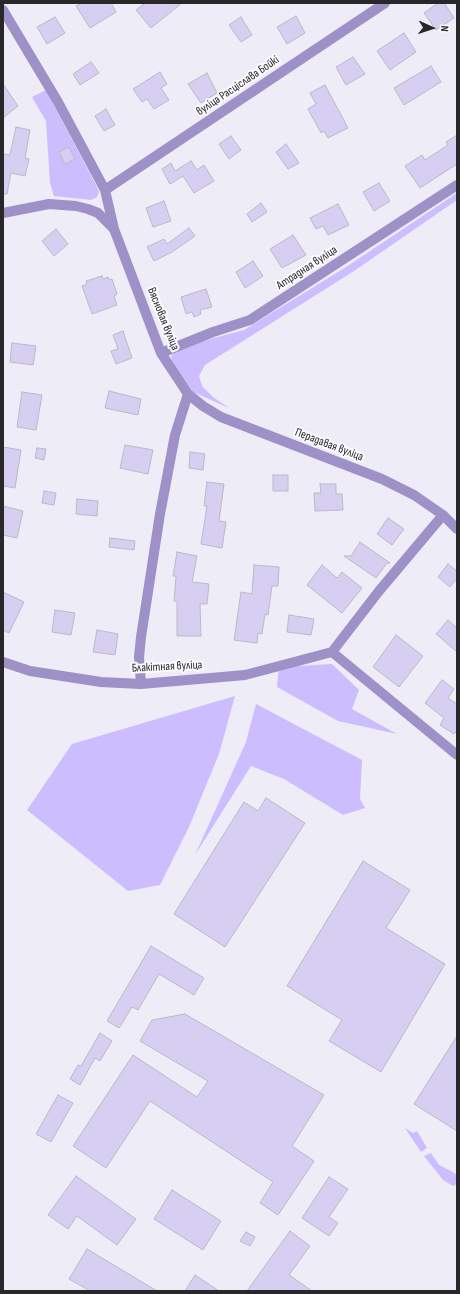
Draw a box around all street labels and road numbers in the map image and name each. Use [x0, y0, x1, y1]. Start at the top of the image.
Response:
street label: вуліца Расціслава Бойкі [194, 53, 282, 119]
street label: Атрадная вуліца [274, 243, 340, 293]
street label: Вясновая вуліца [144, 285, 182, 353]
street label: Перадавая вуліца [293, 425, 365, 465]
street label: Блакітная вуліца [131, 658, 203, 676]

